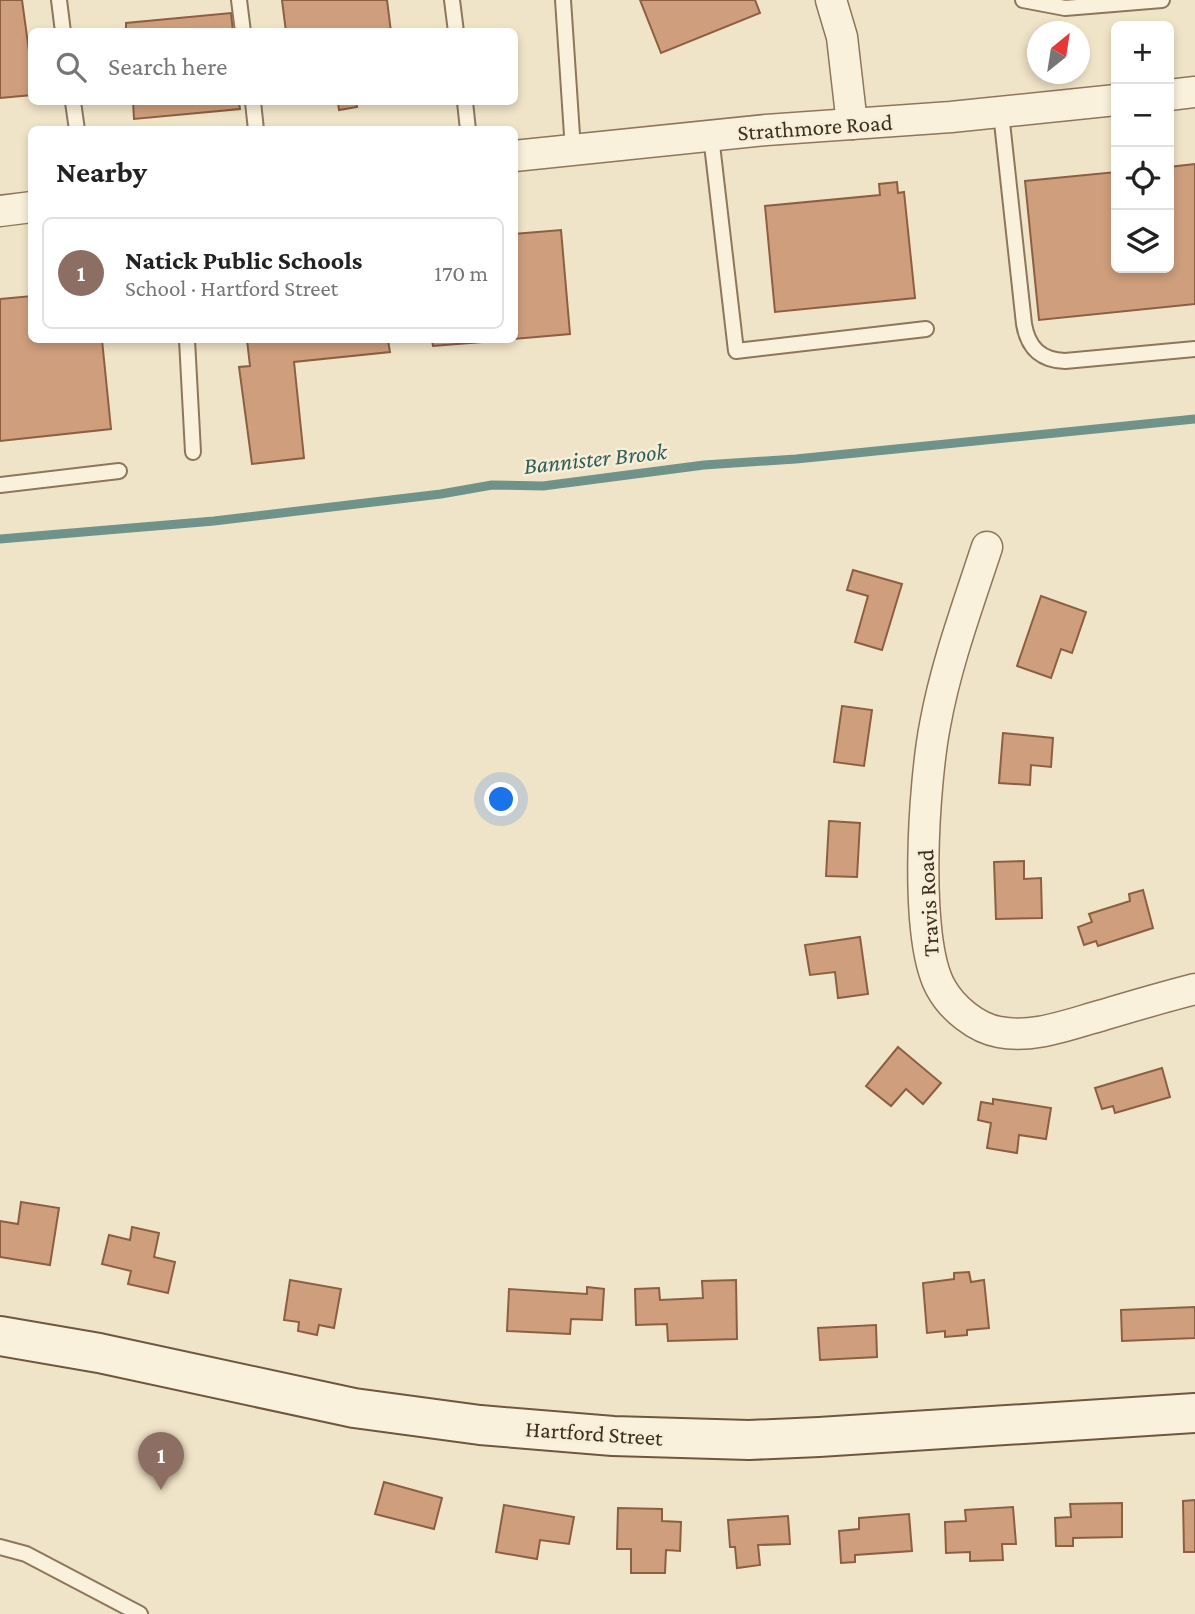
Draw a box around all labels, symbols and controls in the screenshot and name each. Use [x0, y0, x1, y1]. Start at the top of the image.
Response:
north arrow [1027, 21, 1090, 84]
map controls [1111, 21, 1174, 273]
button: + [1111, 21, 1174, 84]
search box [28, 28, 518, 105]
icon: search [52, 48, 90, 86]
text: Search here [108, 52, 227, 81]
button: − [1111, 84, 1174, 147]
street label: Strathmore Road [737, 109, 893, 145]
button: locate [1111, 147, 1174, 210]
text: Nearby [56, 155, 147, 188]
button: layers [1111, 210, 1174, 273]
text: Natick Public Schools [125, 246, 362, 275]
text: 1 [77, 260, 85, 286]
text: 170 m [434, 260, 488, 286]
text: School · Hartford Street [125, 275, 338, 301]
water label: Bannister Brook [522, 437, 669, 479]
your location [484, 782, 518, 816]
street label: Travis Road [912, 849, 944, 957]
street label: Hartford Street [524, 1415, 664, 1451]
pin: 1 [138, 1432, 184, 1490]

